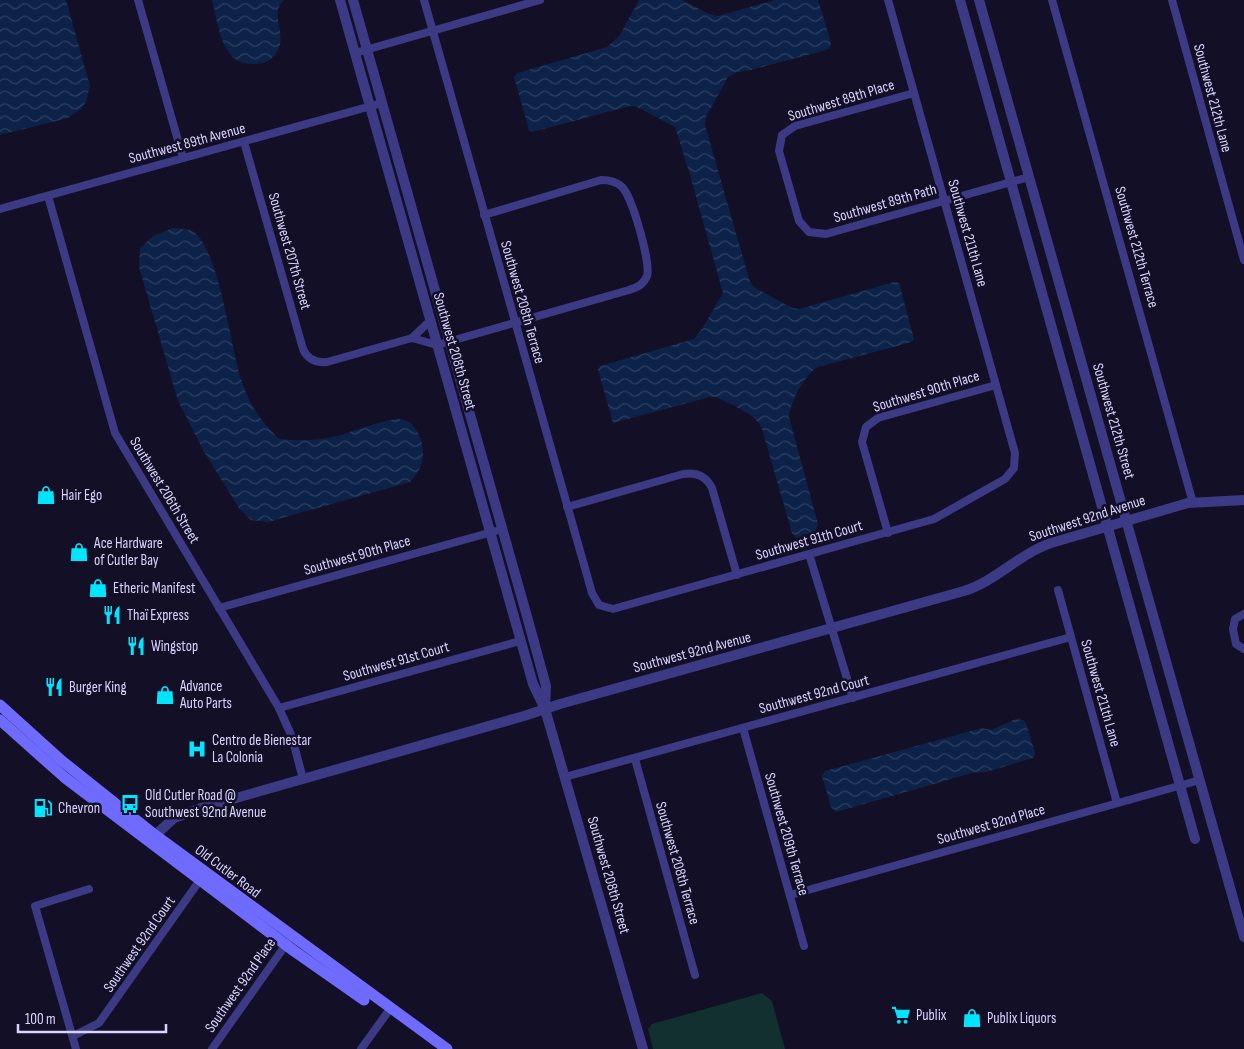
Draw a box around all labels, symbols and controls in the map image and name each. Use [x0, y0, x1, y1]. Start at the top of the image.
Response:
street label: Southwest 212th Lane [1189, 42, 1236, 154]
street label: Southwest 89th Place [786, 75, 897, 126]
street label: Southwest 89th Avenue [127, 119, 248, 168]
street label: Southwest 211th Lane [943, 177, 992, 289]
street label: Southwest 89th Path [831, 180, 939, 227]
street label: Southwest 212th Terrace [1110, 184, 1163, 310]
street label: Southwest 207th Street [264, 191, 315, 312]
street label: Southwest 208th Terrace [496, 239, 549, 366]
street label: Southwest 208th Street [429, 290, 480, 412]
street label: Southwest 212th Street [1088, 361, 1139, 482]
street label: Southwest 90th Place [871, 366, 982, 417]
street label: Southwest 206th Street [125, 433, 204, 547]
shop icon: Hair Ego [35, 484, 57, 506]
place label: Hair Ego [61, 486, 102, 505]
street label: Southwest 92nd Avenue [1027, 491, 1148, 546]
street label: Southwest 91th Court [753, 516, 865, 565]
street label: Southwest 90th Place [302, 531, 413, 580]
place label: Ace Hardware of Cutler Bay [93, 534, 163, 570]
shop icon: Ace Hardware of Cutler Bay [68, 541, 90, 563]
shop icon: Etheric Manifest [87, 577, 109, 599]
place label: Etheric Manifest [113, 579, 196, 598]
restaurant icon: Thaï Express [101, 604, 123, 626]
place label: Thaï Express [127, 606, 189, 625]
street label: Southwest 92nd Avenue [631, 628, 753, 677]
restaurant icon: Wingstop [125, 635, 147, 657]
place label: Wingstop [151, 637, 198, 656]
street label: Southwest 91st Court [341, 637, 452, 686]
street label: Southwest 211th Lane [1076, 637, 1125, 749]
street label: Southwest 92nd Court [757, 671, 872, 718]
restaurant icon: Burger King [43, 676, 65, 698]
place label: Advance Auto Parts [179, 677, 232, 713]
place label: Burger King [69, 678, 127, 697]
shop icon: Advance Auto Parts [154, 684, 176, 706]
place label: Centro de Bienestar La Colonia [212, 731, 312, 767]
hospital icon: Centro de Bienestar La Colonia [186, 738, 208, 760]
street label: Southwest 209th Terrace [760, 771, 813, 898]
place label: Old Cutler Road @ Southwest 92nd Avenue [145, 786, 266, 822]
bus stop icon: Old Cutler Road @ Southwest 92nd Avenue [119, 793, 141, 815]
fuel station icon: Chevron [32, 797, 54, 819]
place label: Chevron [58, 799, 100, 818]
street label: Southwest 208th Terrace [651, 800, 704, 927]
street label: Southwest 92nd Place [935, 800, 1047, 849]
street label: Southwest 208th Street [583, 814, 634, 936]
street label: Old Cutler Road [191, 841, 264, 902]
street label: Southwest 92nd Court [99, 892, 180, 996]
street label: Southwest 92nd Place [201, 934, 280, 1036]
scale bar [18, 1002, 165, 1034]
supermarket icon: Publix [890, 1004, 912, 1026]
place label: Publix [916, 1006, 947, 1025]
shop icon: Publix Liquors [961, 1007, 983, 1029]
place label: Publix Liquors [987, 1009, 1056, 1028]
text: 100 m [25, 1010, 56, 1029]

